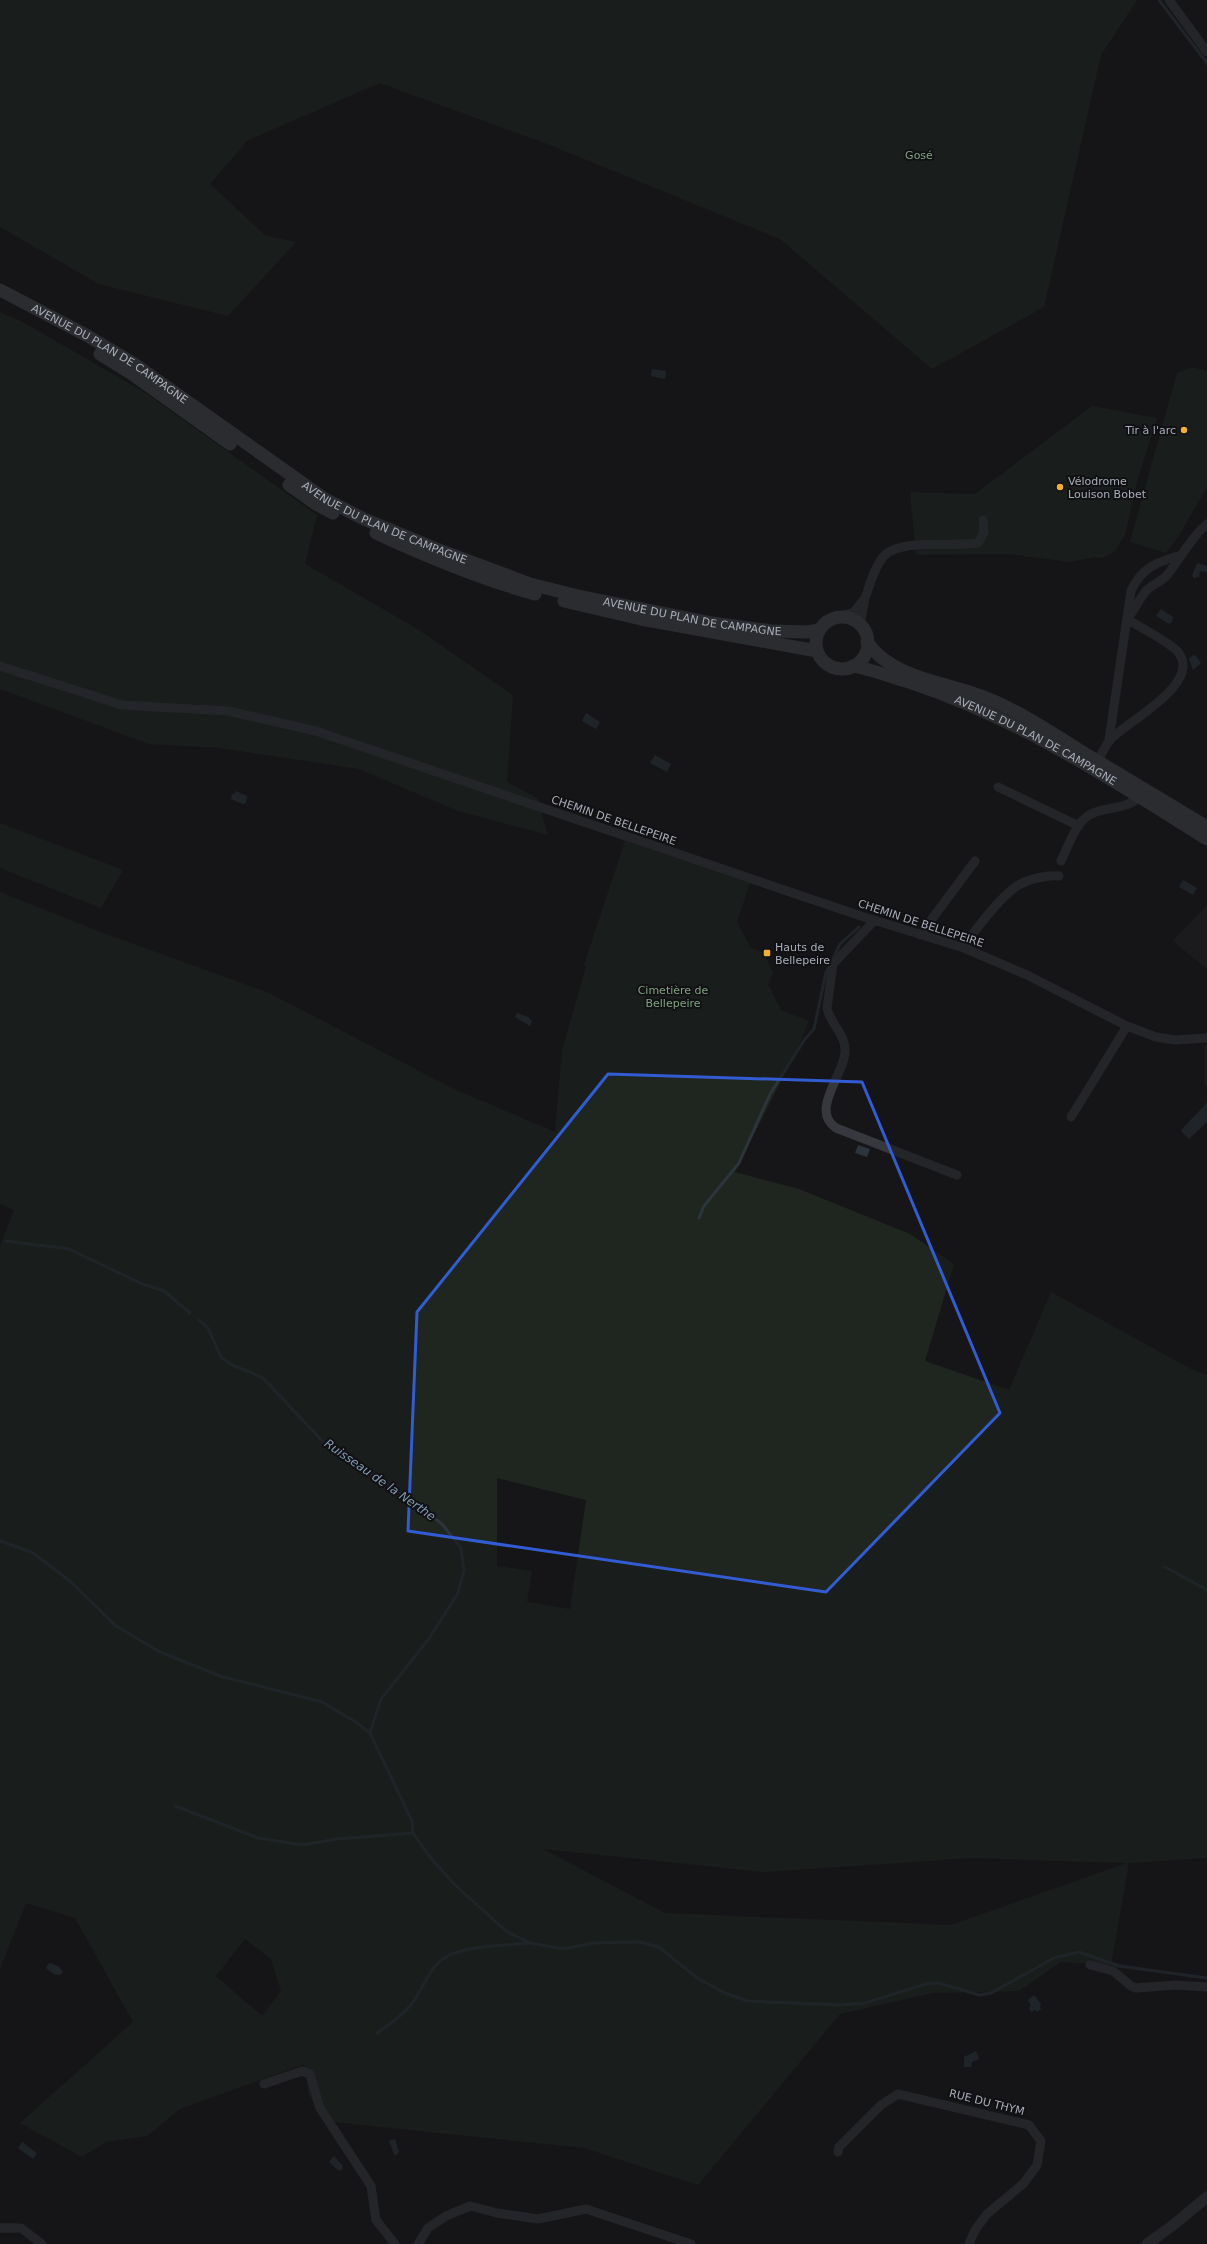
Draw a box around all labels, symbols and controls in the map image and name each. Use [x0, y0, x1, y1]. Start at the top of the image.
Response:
park label: Gosé [905, 149, 933, 162]
street label: AVENUE DU PLAN DE CAMPAGNE [29, 302, 190, 407]
place label: Tir à l'arc [1124, 424, 1176, 437]
marker: Tir à l'arc [1179, 425, 1189, 435]
place label: Vélodrome Louison Bobet [1068, 475, 1147, 501]
street label: AVENUE DU PLAN DE CAMPAGNE [299, 479, 469, 567]
marker: Vélodrome Louison Bobet [1055, 482, 1065, 492]
street label: AVENUE DU PLAN DE CAMPAGNE [602, 595, 782, 638]
street label: AVENUE DU PLAN DE CAMPAGNE [953, 693, 1119, 788]
street label: CHEMIN DE BELLEPEIRE [550, 793, 678, 848]
street label: CHEMIN DE BELLEPEIRE [856, 897, 985, 950]
place label: Hauts de Bellepeire [775, 941, 830, 967]
marker: Hauts de Bellepeire [762, 948, 772, 958]
park label: Cimetière de Bellepeire [638, 984, 709, 1010]
water label: Ruisseau de la Nerthe [322, 1436, 438, 1524]
street label: RUE DU THYM [948, 2087, 1026, 2118]

